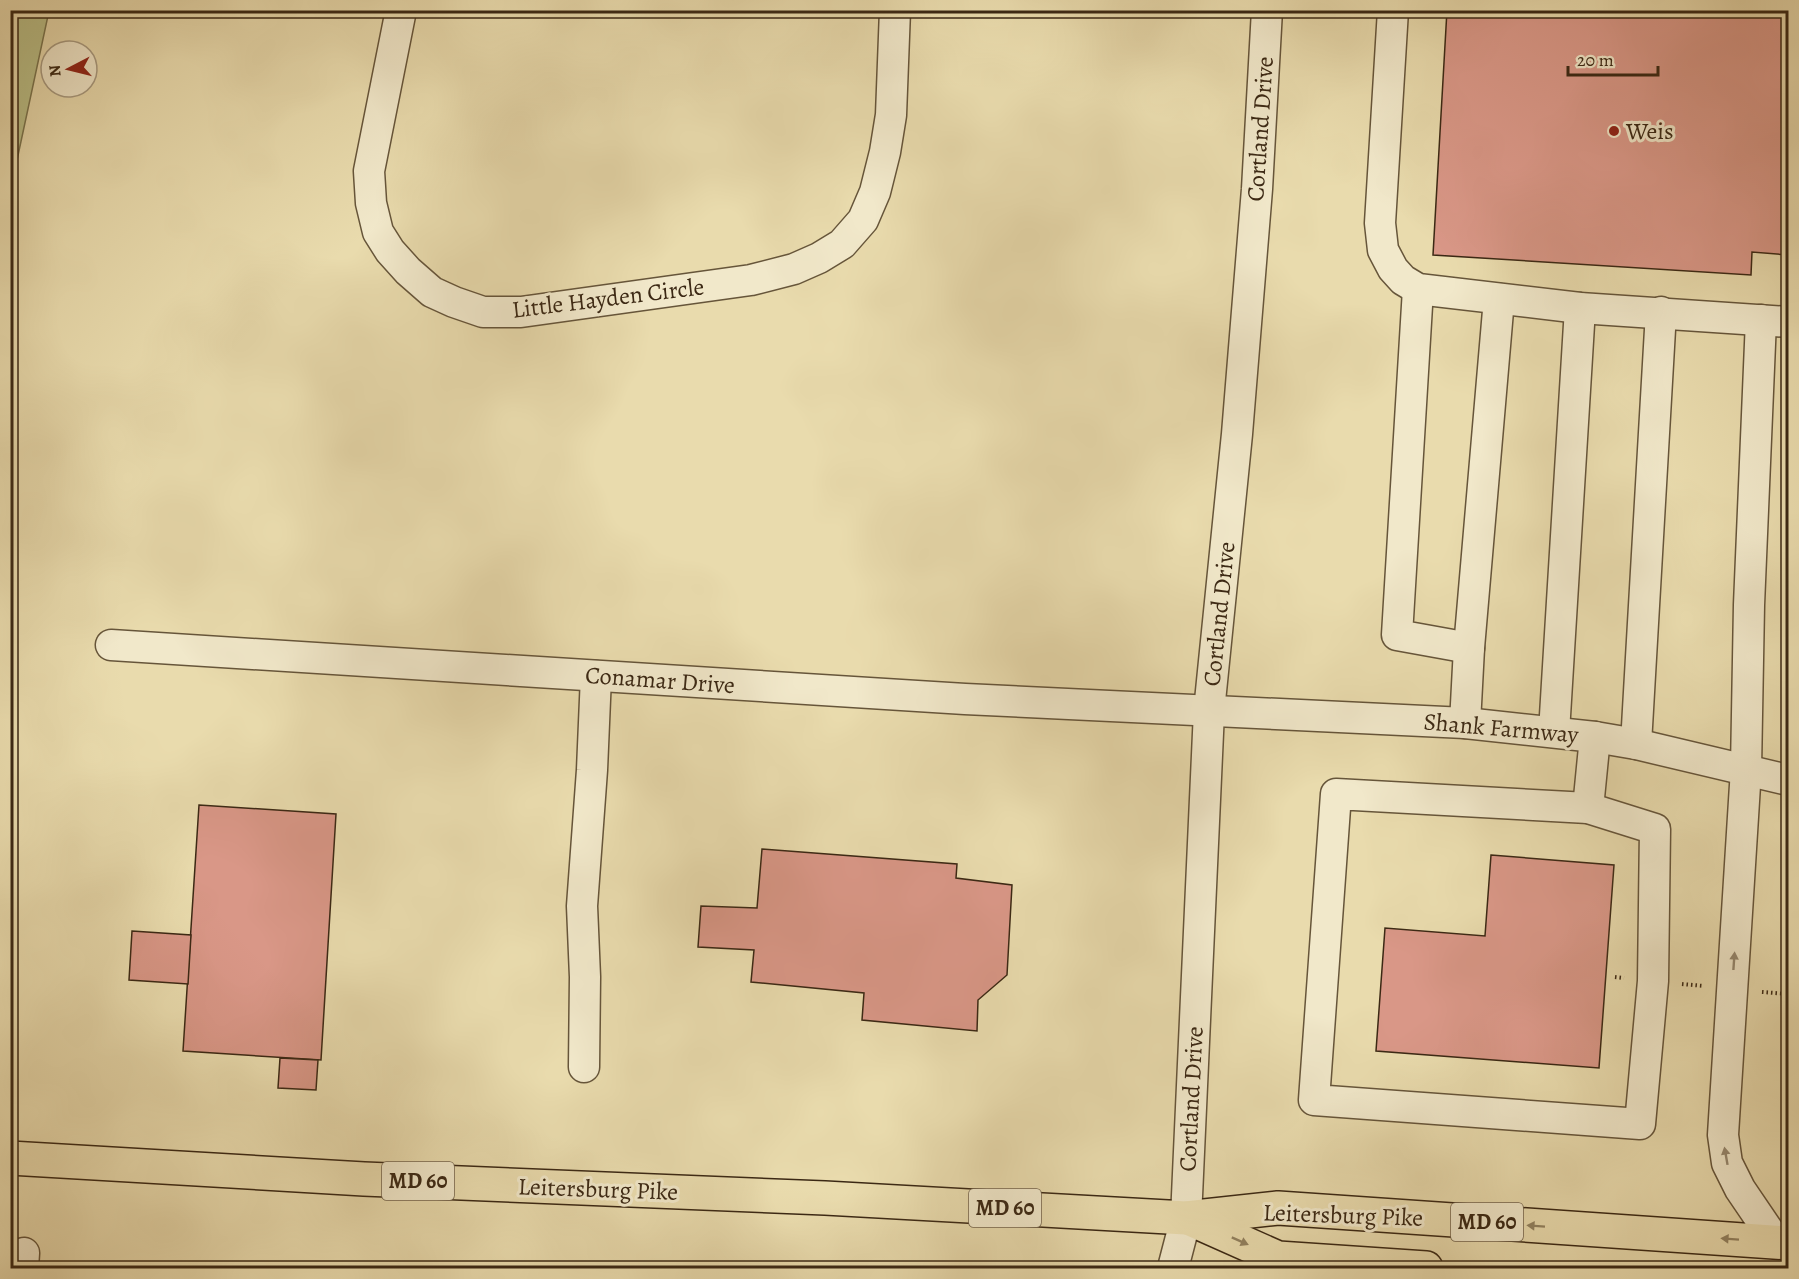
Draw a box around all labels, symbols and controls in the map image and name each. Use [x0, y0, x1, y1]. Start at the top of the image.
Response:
north arrow [39, 39, 99, 99]
scale bar [1568, 39, 1658, 77]
text: 20 m [1577, 48, 1614, 72]
street label: Cortland Drive [1239, 55, 1281, 203]
text: N [43, 63, 67, 78]
place label: Weis [1625, 115, 1674, 147]
marker: Weis [1607, 124, 1621, 138]
street label: Little Hayden Circle [510, 270, 706, 326]
street label: Cortland Drive [1195, 540, 1243, 688]
street label: Conamar Drive [584, 659, 736, 701]
street label: Shank Farmway [1422, 705, 1580, 751]
one-way arrow [1729, 952, 1738, 971]
street label: Cortland Drive [1171, 1026, 1211, 1172]
one-way arrow [1722, 1146, 1731, 1165]
road number: MD 60 [382, 1162, 454, 1200]
street label: Leitersburg Pike [517, 1170, 679, 1208]
road number: MD 60 [969, 1189, 1041, 1227]
street label: Leitersburg Pike [1262, 1196, 1424, 1234]
road number: MD 60 [1451, 1203, 1523, 1241]
one-way arrow [1526, 1221, 1545, 1230]
one-way arrow [1721, 1234, 1740, 1243]
one-way arrow [1231, 1237, 1248, 1246]

